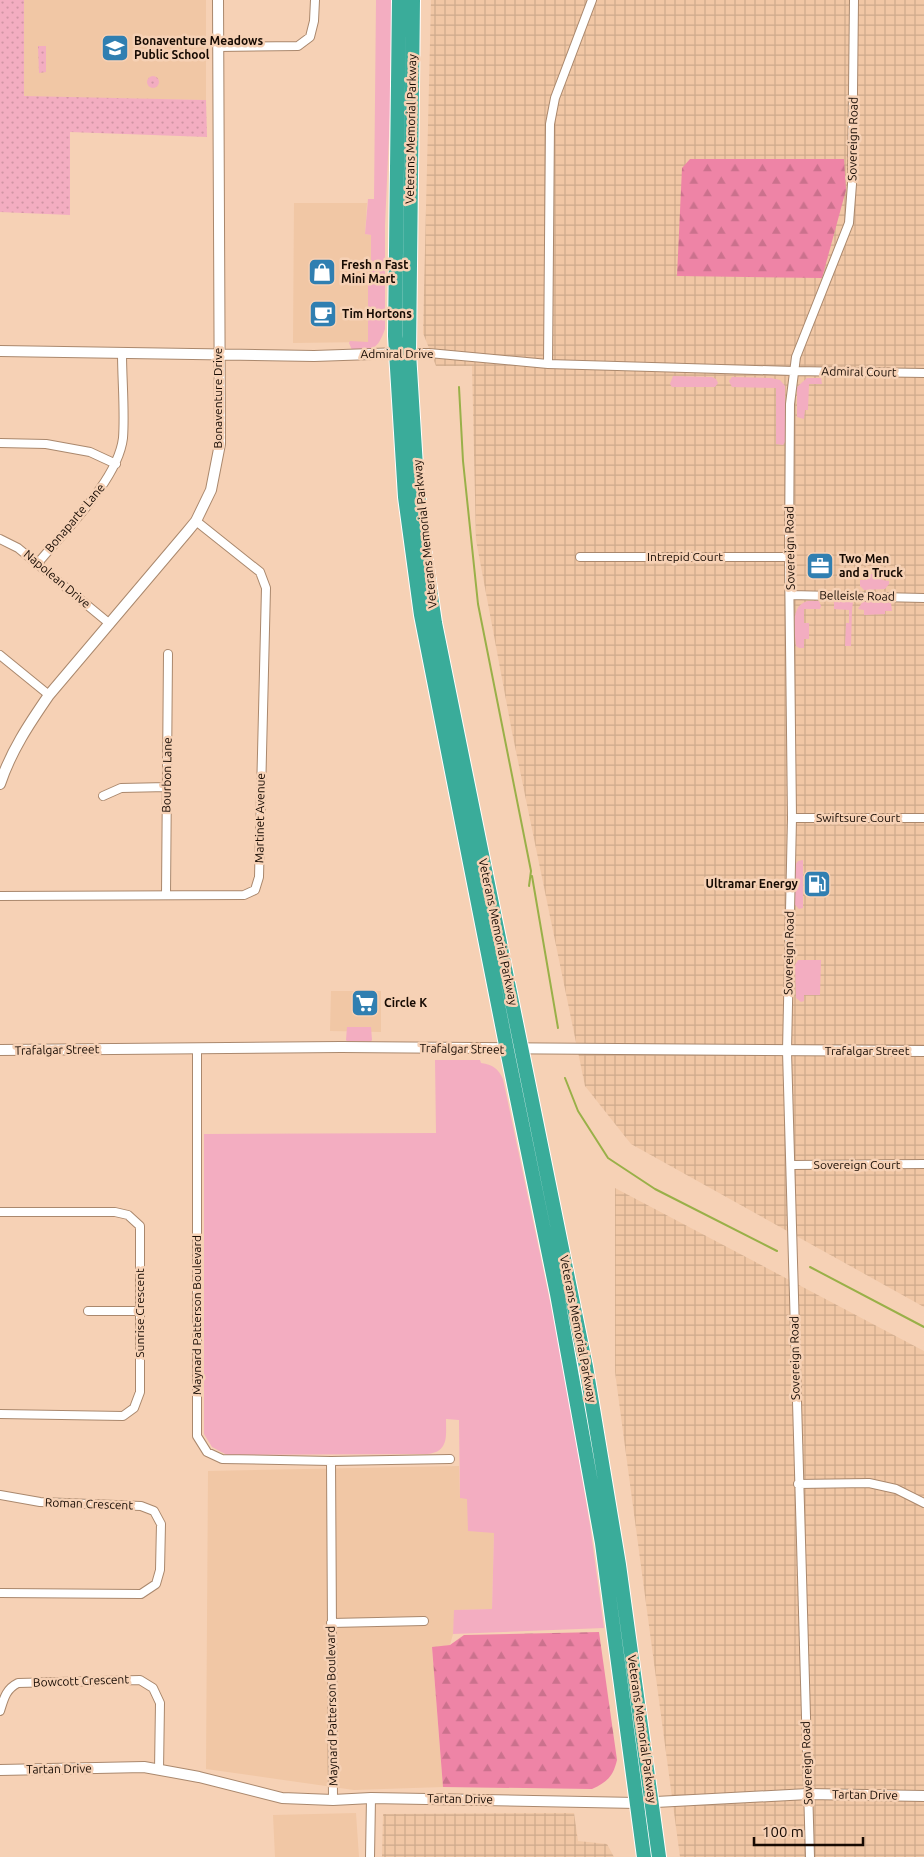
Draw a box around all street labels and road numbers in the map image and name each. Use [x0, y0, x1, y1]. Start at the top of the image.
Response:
street label: Veterans Memorial Parkway [403, 54, 418, 204]
street label: Sovereign Road [845, 97, 860, 181]
street label: Admiral Drive [360, 347, 434, 360]
street label: Bonaventure Drive [211, 348, 224, 448]
street label: Admiral Court [821, 364, 897, 379]
street label: Veterans Memorial Parkway [410, 459, 439, 609]
street label: Bonaparte Lane [42, 481, 107, 555]
street label: Sovereign Road [782, 506, 797, 590]
street label: Napolean Drive [21, 547, 93, 610]
street label: Intrepid Court [647, 550, 723, 563]
street label: Belleisle Road [819, 588, 895, 603]
street label: Bourbon Lane [159, 737, 174, 813]
street label: Martinet Avenue [252, 773, 267, 863]
street label: Swiftsure Court [816, 811, 900, 824]
street label: Veterans Memorial Parkway [477, 857, 520, 1007]
street label: Sovereign Road [781, 911, 796, 995]
street label: Trafalgar Street [420, 1041, 505, 1056]
street label: Trafalgar Street [15, 1042, 100, 1057]
street label: Trafalgar Street [825, 1044, 910, 1057]
street label: Sovereign Court [814, 1158, 901, 1171]
street label: Maynard Patterson Boulevard [190, 1235, 203, 1395]
street label: Veterans Memorial Parkway [558, 1254, 599, 1404]
street label: Sunrise Crescent [133, 1268, 146, 1358]
street label: Sovereign Road [787, 1316, 802, 1400]
street label: Roman Crescent [45, 1495, 134, 1512]
street label: Maynard Patterson Boulevard [324, 1626, 339, 1786]
street label: Veterans Memorial Parkway [626, 1654, 659, 1804]
street label: Bowcott Crescent [33, 1672, 130, 1689]
street label: Sovereign Road [799, 1721, 814, 1805]
street label: Tartan Drive [26, 1761, 92, 1776]
street label: Tartan Drive [832, 1787, 898, 1802]
street label: Tartan Drive [427, 1791, 493, 1806]

